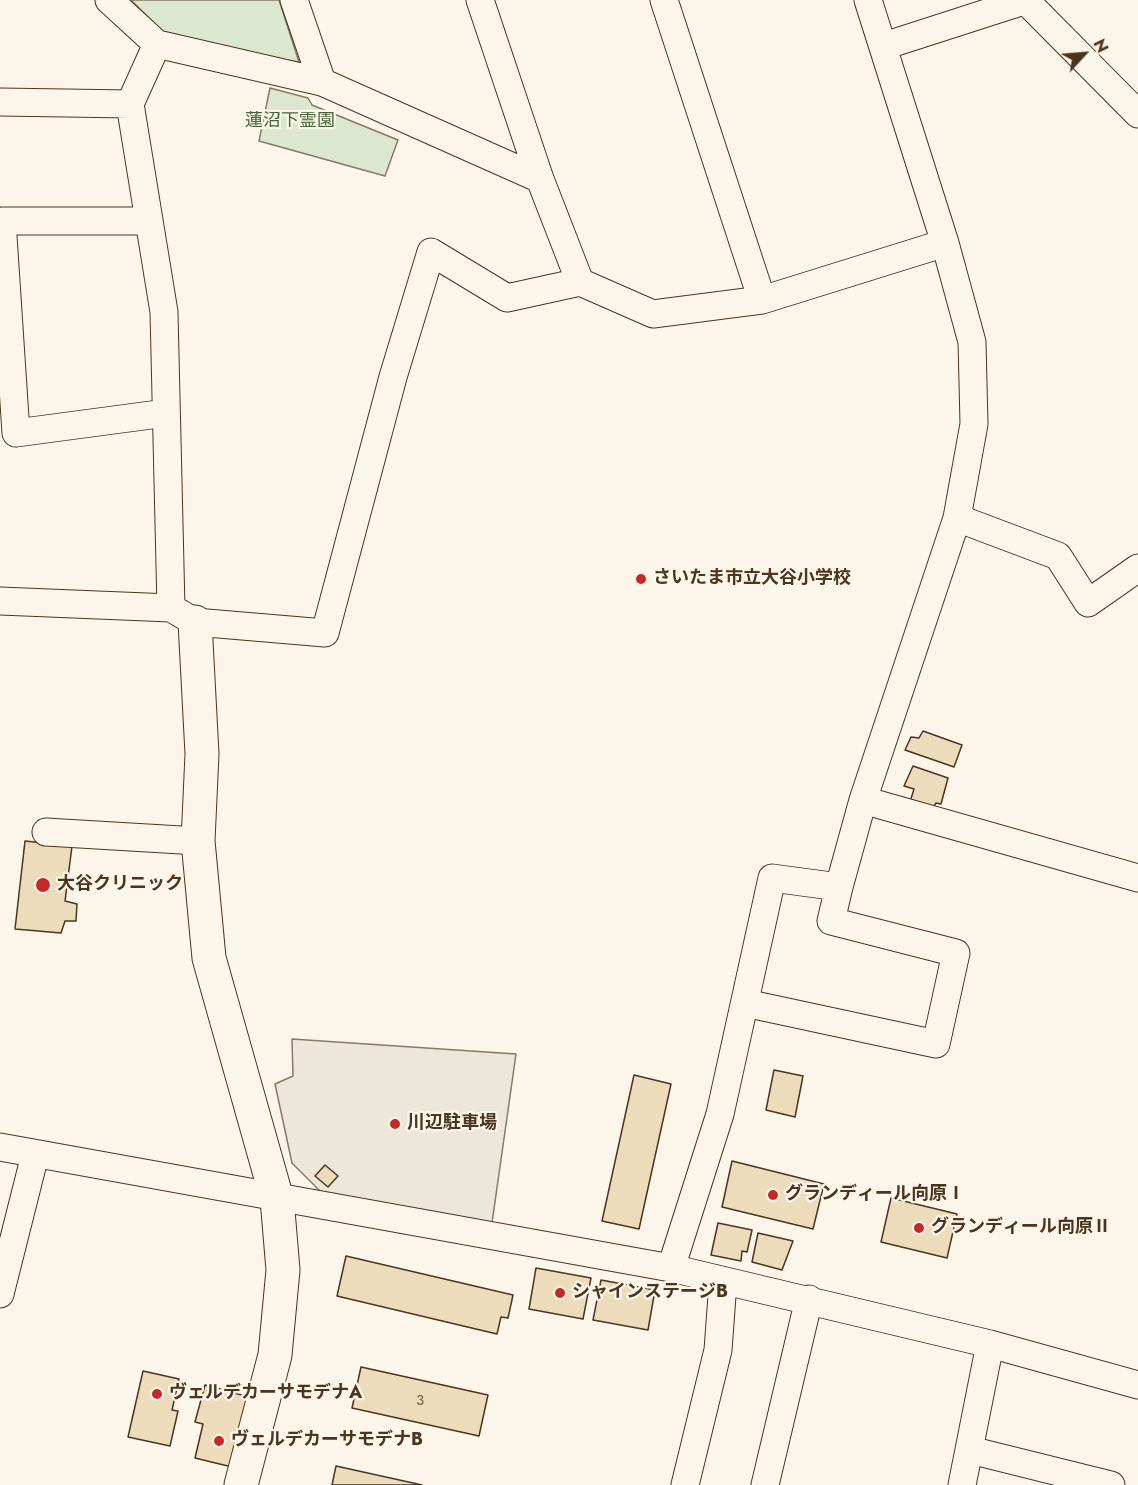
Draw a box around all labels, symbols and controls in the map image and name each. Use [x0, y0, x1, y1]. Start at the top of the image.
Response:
north arrow [1054, 24, 1114, 84]
text: N [1088, 35, 1114, 57]
park label: 蓮沼下霊園 [245, 111, 335, 133]
place label: さいたま市立大谷小学校 [653, 568, 851, 590]
marker: さいたま市立大谷小学校 [634, 572, 648, 586]
place label: 大谷クリニック [57, 874, 183, 896]
marker: 大谷クリニック [34, 876, 52, 894]
place label: 川辺駐車場 [407, 1113, 497, 1135]
marker: 川辺駐車場 [388, 1117, 402, 1131]
place label: グランディール向原Ⅰ [785, 1184, 965, 1206]
marker: グランディール向原Ⅰ [766, 1188, 780, 1202]
place label: グランディール向原Ⅱ [931, 1217, 1111, 1239]
marker: グランディール向原Ⅱ [912, 1221, 926, 1235]
place label: シャインステージB [572, 1282, 728, 1304]
marker: シャインステージB [553, 1286, 567, 1300]
place label: ヴェルデカーサモデナA [169, 1383, 362, 1405]
marker: ヴェルデカーサモデナA [150, 1387, 164, 1401]
house number: 3 [416, 1392, 424, 1410]
place label: ヴェルデカーサモデナB [231, 1430, 423, 1452]
marker: ヴェルデカーサモデナB [212, 1434, 226, 1448]

